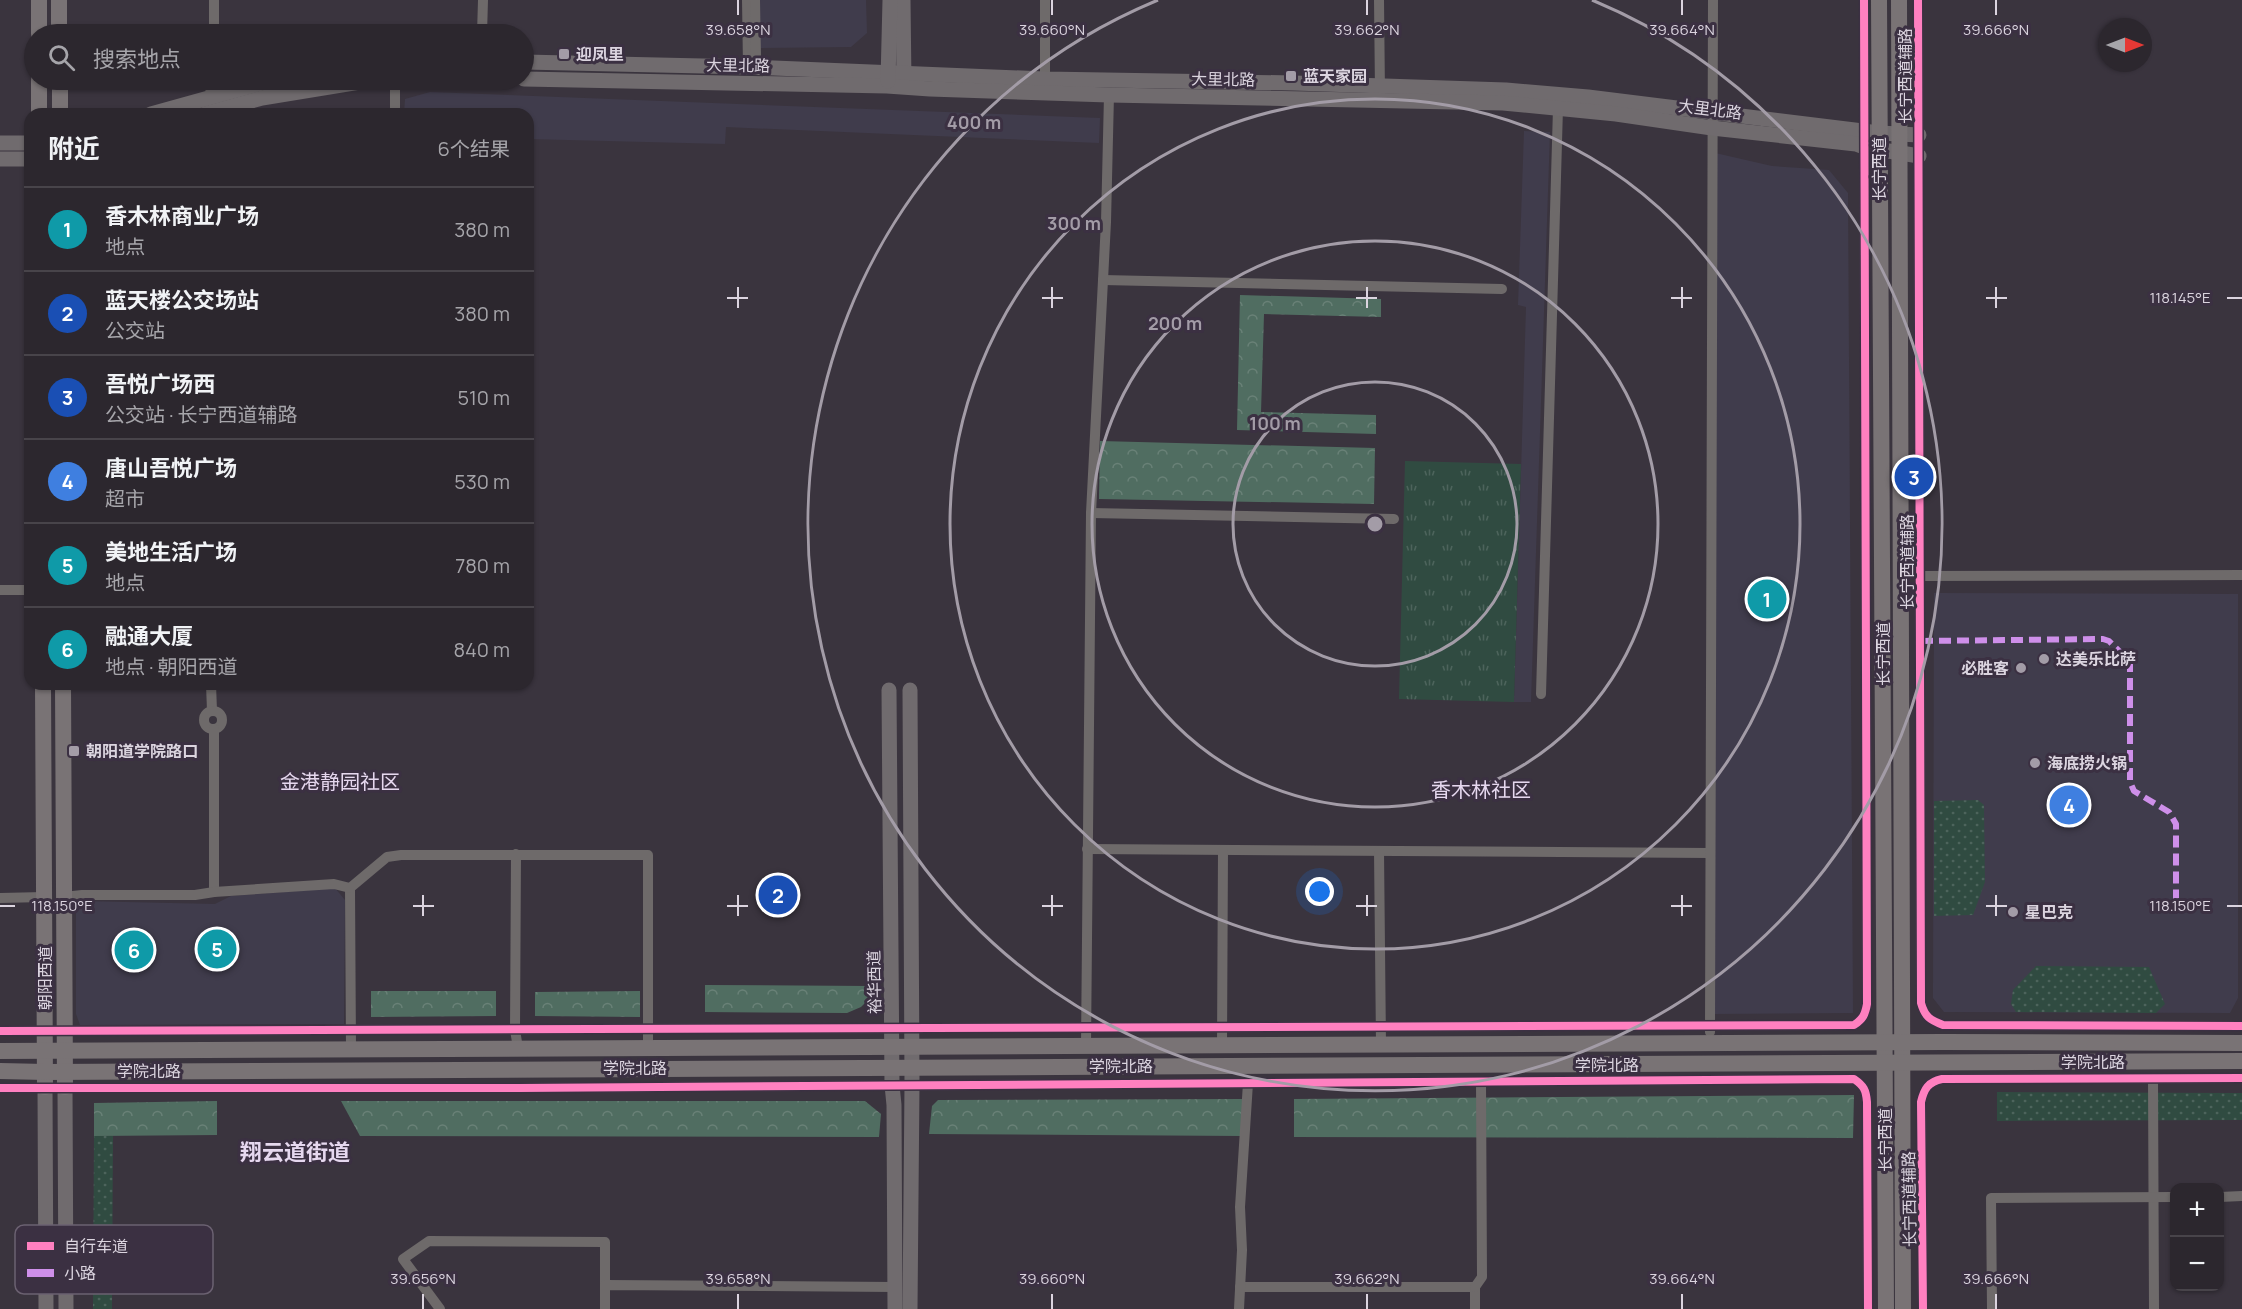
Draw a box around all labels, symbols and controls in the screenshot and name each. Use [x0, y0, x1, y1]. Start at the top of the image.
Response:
north arrow [2098, 18, 2152, 72]
text: 39.658°N [706, 19, 770, 40]
text: 39.660°N [1019, 19, 1085, 40]
text: 39.662°N [1334, 19, 1400, 40]
text: 39.664°N [1649, 19, 1715, 40]
text: 39.666°N [1963, 19, 2029, 40]
search box [24, 24, 534, 90]
street label: 长宁西道辅路 [1894, 28, 1916, 124]
icon: search [45, 41, 78, 74]
place label: 迎凤里 [576, 43, 624, 65]
text: 搜索地点 [93, 44, 181, 74]
marker: 迎凤里 [557, 47, 571, 61]
street label: 大里北路 [706, 53, 770, 77]
place label: 蓝天家园 [1303, 65, 1367, 87]
street label: 大里北路 [1191, 67, 1255, 91]
marker: 蓝天家园 [1284, 69, 1298, 83]
street label: 大里北路 [1677, 94, 1743, 124]
text: 400 m [947, 110, 1001, 134]
text: 附近 [48, 130, 100, 166]
text: 6个结果 [438, 135, 510, 162]
street label: 长宁西道 [1868, 137, 1890, 201]
text: 香木林商业广场 [105, 201, 259, 231]
text: 300 m [1047, 211, 1101, 235]
text: 1 [63, 216, 72, 243]
text: 380 m [454, 216, 510, 243]
text: 地点 [105, 233, 145, 260]
text: 蓝天楼公交场站 [105, 285, 259, 315]
text: 118.145°E [2149, 287, 2211, 308]
text: 2 [62, 300, 73, 327]
text: 380 m [454, 300, 510, 327]
text: 200 m [1148, 311, 1202, 335]
text: 公交站 [105, 317, 165, 344]
text: 吾悦广场西 [105, 369, 215, 399]
text: 3 [62, 384, 73, 411]
text: 510 m [457, 384, 510, 411]
text: 公交站 · 长宁西道辅路 [105, 401, 298, 428]
text: 100 m [1249, 411, 1301, 435]
text: 唐山吾悦广场 [105, 453, 237, 483]
pin: 3 [1894, 454, 1934, 500]
text: 4 [61, 468, 74, 495]
text: 530 m [454, 468, 510, 495]
text: 超市 [105, 485, 145, 512]
centre of rings [1365, 514, 1385, 534]
street label: 长宁西道辅路 [1896, 514, 1918, 610]
text: 美地生活广场 [105, 537, 237, 567]
text: 5 [62, 552, 73, 579]
text: 780 m [455, 552, 510, 579]
text: 地点 [105, 569, 145, 596]
pin: 1 [1748, 576, 1786, 622]
text: 融通大厦 [105, 621, 193, 651]
street label: 长宁西道 [1872, 622, 1894, 686]
text: 6 [61, 636, 74, 663]
text: 840 m [453, 636, 510, 663]
place label: 达美乐比萨 [2056, 648, 2136, 670]
marker: 达美乐比萨 [2037, 652, 2051, 666]
text: 地点 · 朝阳西道 [105, 653, 238, 680]
place label: 必胜客 [1961, 657, 2009, 679]
marker: 必胜客 [2014, 661, 2028, 675]
place label: 朝阳道学院路口 [86, 740, 198, 762]
marker: 朝阳道学院路口 [67, 744, 81, 758]
place label: 海底捞火锅 [2047, 752, 2127, 774]
marker: 海底捞火锅 [2028, 756, 2042, 770]
district label: 金港静园社区 [280, 768, 400, 795]
district label: 香木林社区 [1431, 776, 1531, 803]
pin: 4 [2050, 782, 2088, 828]
pin: 2 [758, 872, 798, 918]
your location [1305, 877, 1334, 906]
text: 118.150°E [31, 895, 93, 916]
text: 118.150°E [2149, 895, 2211, 916]
place label: 星巴克 [2025, 901, 2073, 923]
marker: 星巴克 [2006, 905, 2020, 919]
pin: 5 [198, 926, 236, 972]
pin: 6 [114, 928, 154, 972]
street label: 朝阳西道 [34, 946, 56, 1010]
street label: 裕华西道 [862, 950, 886, 1014]
street label: 学院北路 [2061, 1051, 2125, 1073]
street label: 学院北路 [1575, 1054, 1639, 1076]
street label: 学院北路 [1089, 1055, 1153, 1077]
street label: 学院北路 [603, 1057, 667, 1079]
street label: 学院北路 [117, 1060, 181, 1082]
street label: 长宁西道 [1874, 1108, 1896, 1172]
district label: 翔云道街道 [240, 1137, 350, 1167]
street label: 长宁西道辅路 [1897, 1151, 1921, 1247]
map controls [2170, 1183, 2224, 1291]
button: + [2170, 1183, 2224, 1237]
legend [15, 1225, 213, 1294]
text: 自行车道 [64, 1235, 128, 1257]
button: − [2170, 1237, 2224, 1291]
text: 小路 [64, 1262, 96, 1284]
text: 39.656°N [390, 1268, 456, 1289]
text: 39.658°N [706, 1268, 770, 1289]
text: 39.660°N [1019, 1268, 1085, 1289]
text: 39.662°N [1334, 1268, 1400, 1289]
text: 39.664°N [1649, 1268, 1715, 1289]
text: 39.666°N [1963, 1268, 2029, 1289]

